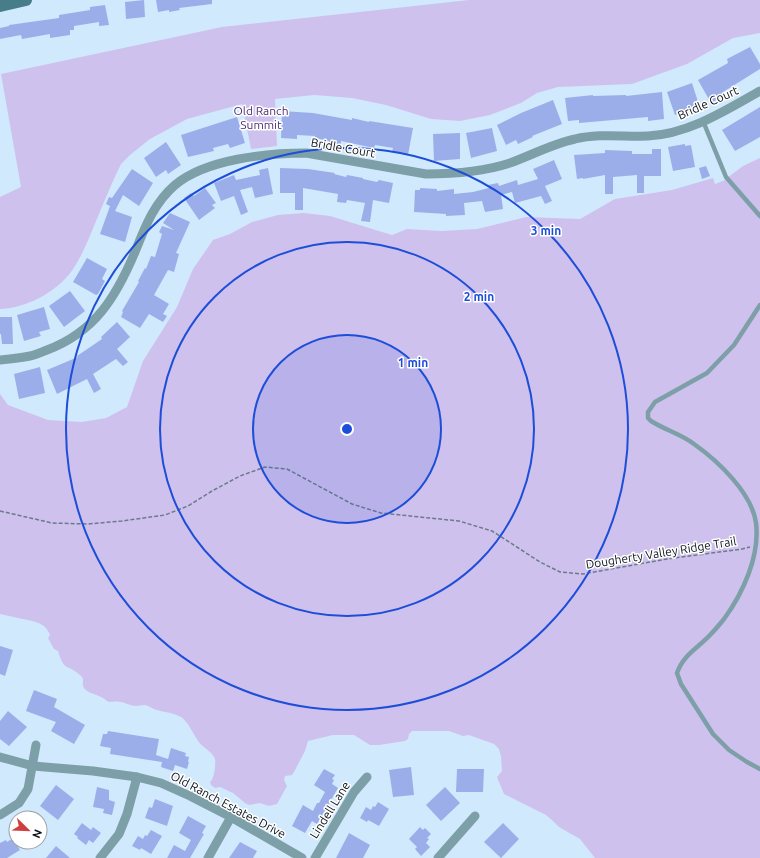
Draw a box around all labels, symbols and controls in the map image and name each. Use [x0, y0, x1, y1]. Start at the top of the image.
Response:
street label: Bridle Court [675, 83, 740, 122]
park label: Old Ranch Summit [233, 104, 289, 131]
street label: Bridle Court [310, 135, 377, 160]
text: 3 min [531, 224, 561, 237]
text: 2 min [464, 290, 494, 303]
text: 1 min [398, 356, 428, 369]
centre of rings [340, 422, 354, 436]
street label: Dougherty Valley Ridge Trail [585, 534, 737, 571]
street label: Old Ranch Estates Drive [169, 769, 288, 840]
street label: Lindell Lane [307, 779, 352, 840]
north arrow [8, 810, 48, 850]
text: N [30, 828, 44, 840]

